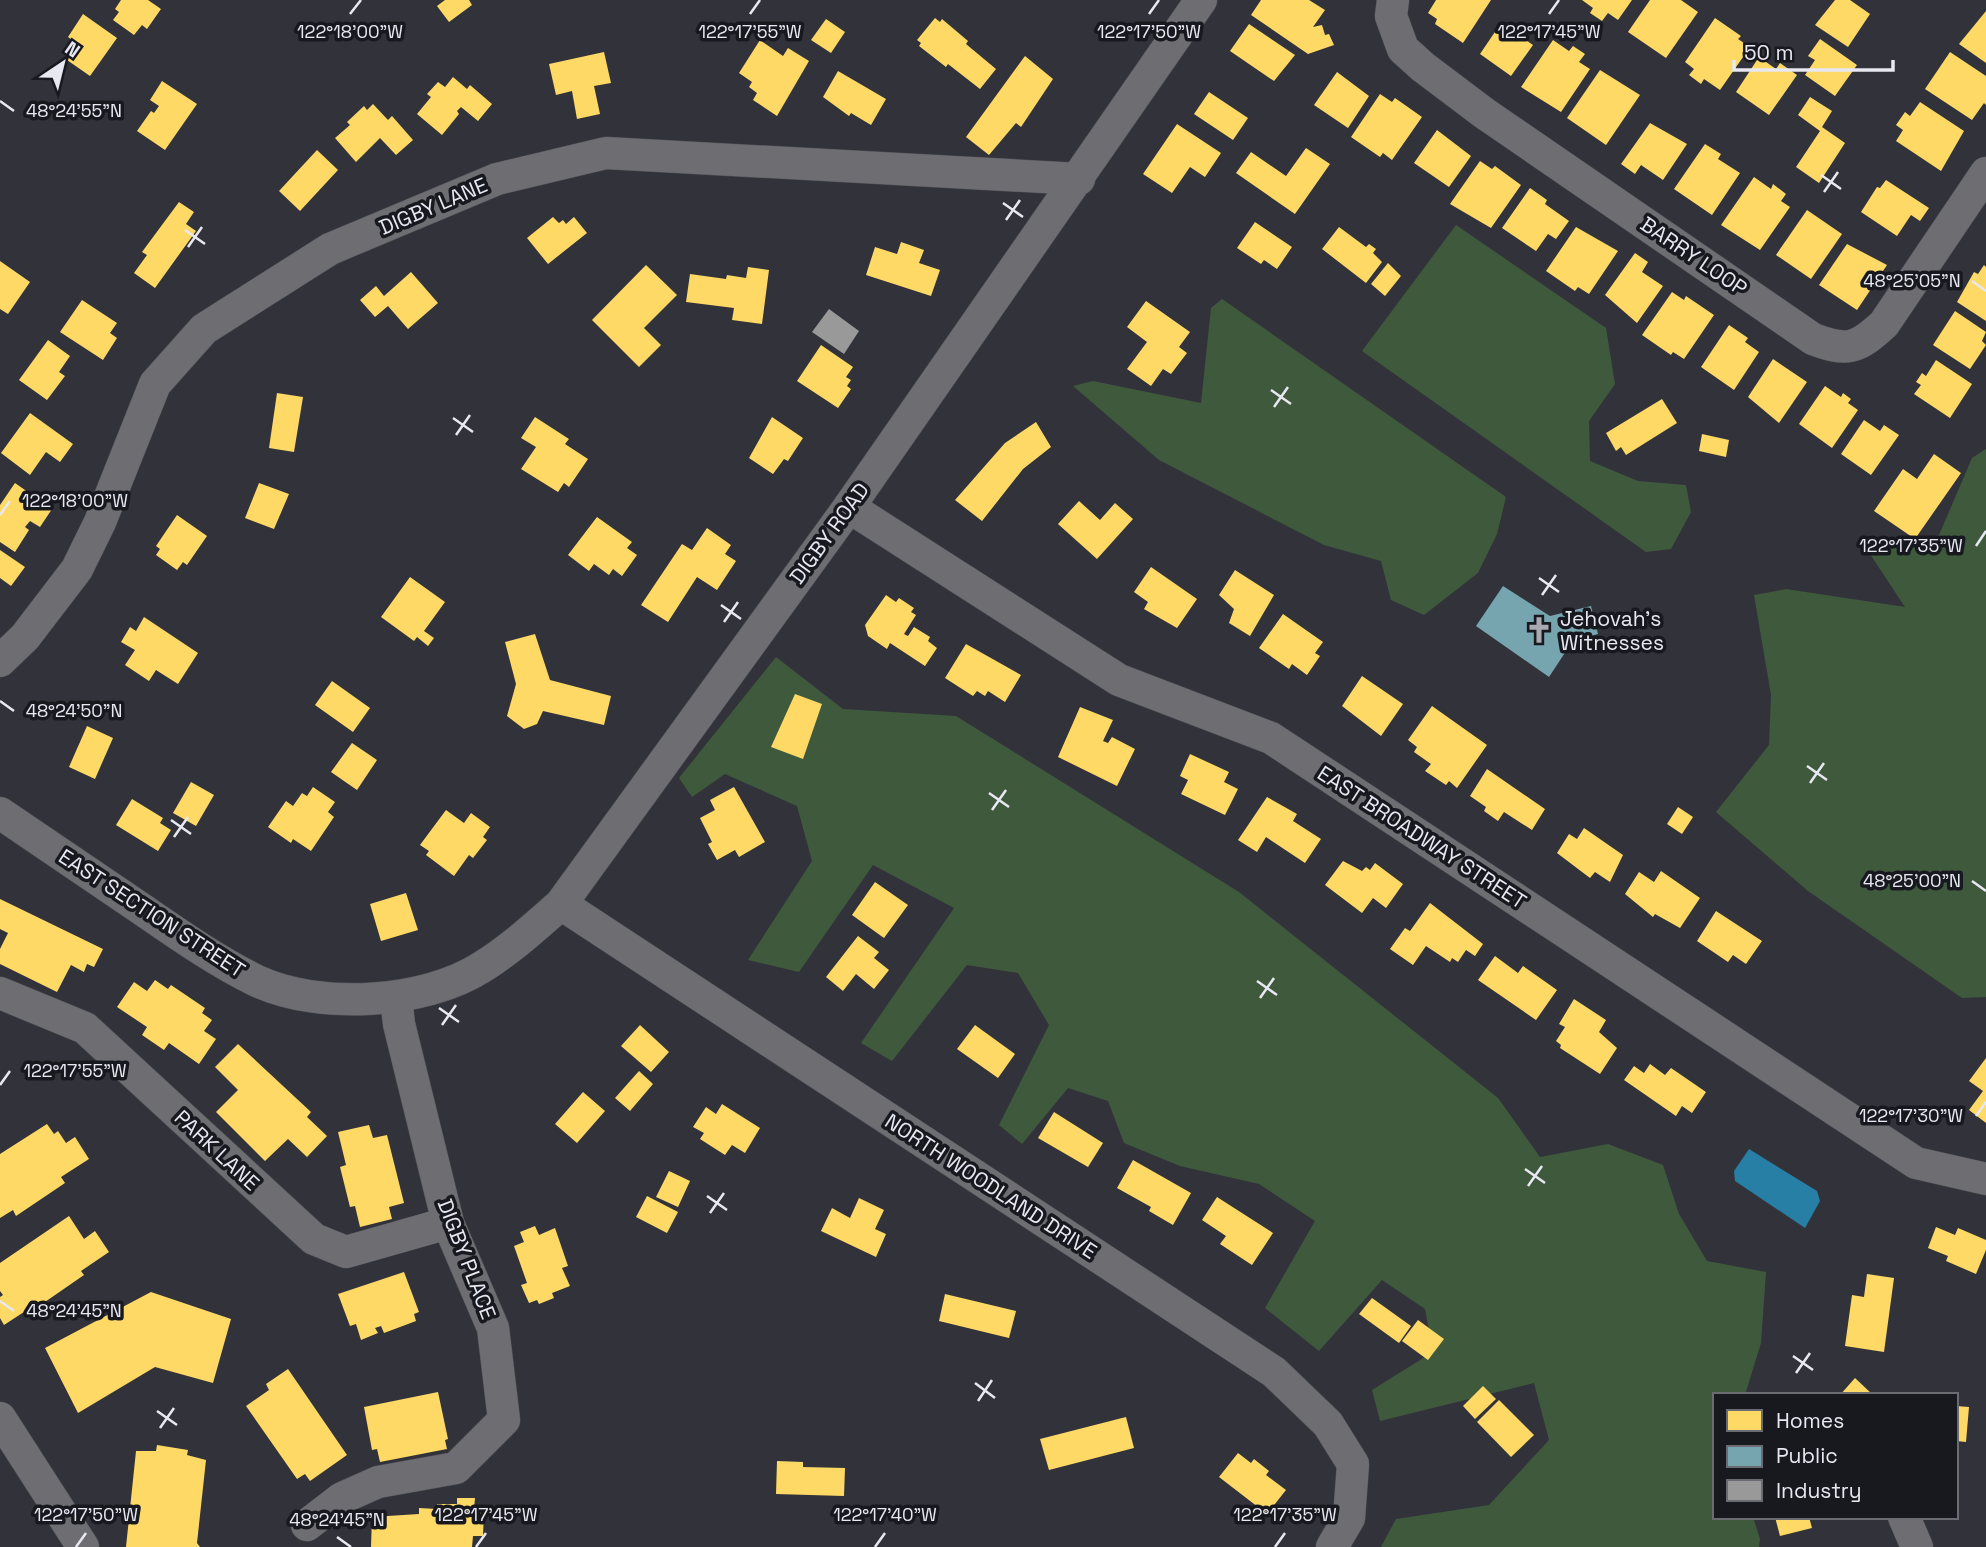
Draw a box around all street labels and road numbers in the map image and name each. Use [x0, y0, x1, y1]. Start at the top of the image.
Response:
street label: DIGBY LANE [375, 171, 491, 241]
street label: BARRY LOOP [1635, 210, 1753, 302]
street label: DIGBY ROAD [783, 477, 875, 589]
street label: EAST BROADWAY STREET [1312, 759, 1532, 915]
street label: EAST SECTION STREET [54, 843, 250, 983]
street label: PARK LANE [169, 1104, 265, 1196]
street label: NORTH WOODLAND DRIVE [880, 1107, 1102, 1265]
street label: DIGBY PLACE [432, 1195, 502, 1323]

